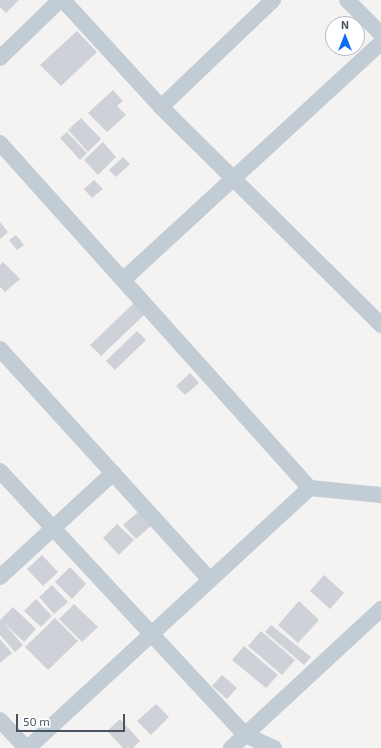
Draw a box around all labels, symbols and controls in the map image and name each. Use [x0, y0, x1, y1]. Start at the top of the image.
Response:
north arrow [325, 16, 365, 56]
text: N [341, 18, 349, 31]
scale bar [18, 706, 127, 732]
text: 50 m [23, 714, 50, 728]

